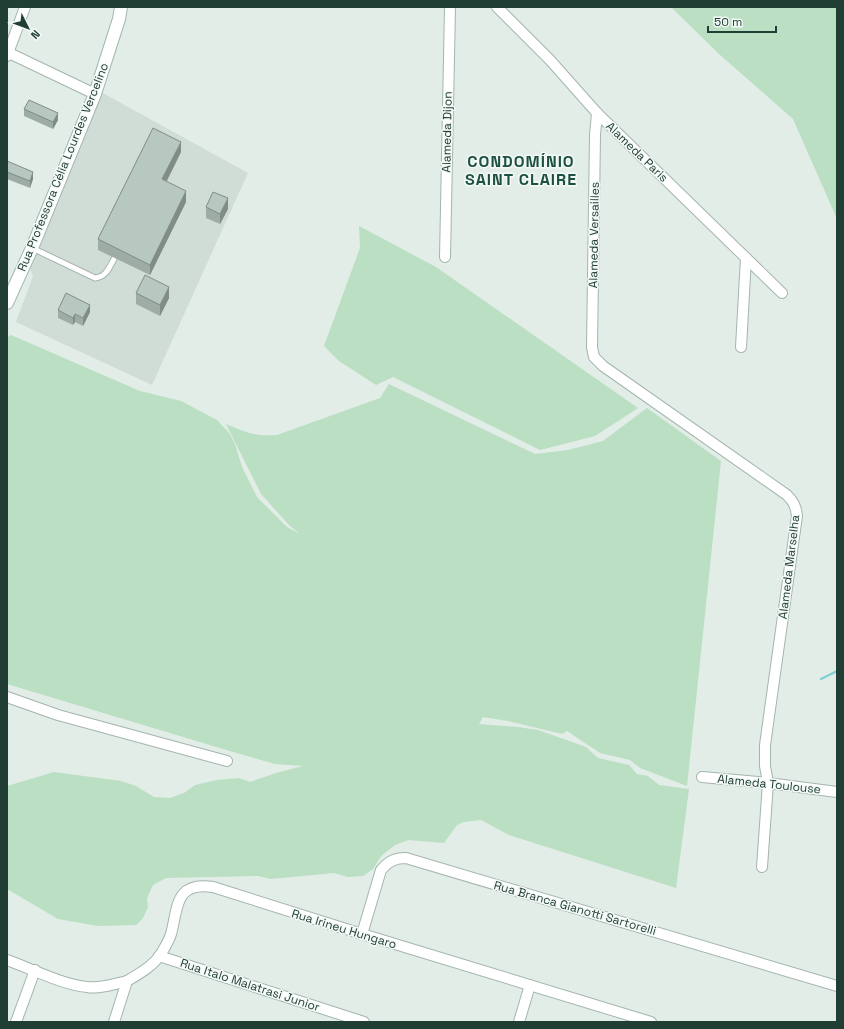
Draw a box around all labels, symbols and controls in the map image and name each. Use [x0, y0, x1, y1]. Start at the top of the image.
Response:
north arrow [8, 8, 48, 48]
scale bar [708, 8, 776, 34]
text: 50 m [714, 14, 742, 30]
text: N [28, 27, 43, 42]
street label: Rua Professora Célia Lourdes Vercelino [14, 60, 112, 274]
street label: Alameda Dijon [438, 91, 456, 173]
street label: Alameda Paris [603, 118, 671, 186]
district label: CONDOMÍNIO SAINT CLAIRE [465, 151, 577, 190]
street label: Alameda Versailles [585, 182, 603, 288]
street label: Alameda Marselha [775, 514, 803, 620]
street label: Alameda Toulouse [716, 771, 822, 797]
street label: Rua Branca Gianotti Sartorelli [492, 877, 658, 939]
street label: Rua Irineu Hungaro [289, 905, 399, 953]
street label: Rua Italo Malatrasi Junior [178, 955, 322, 1015]

